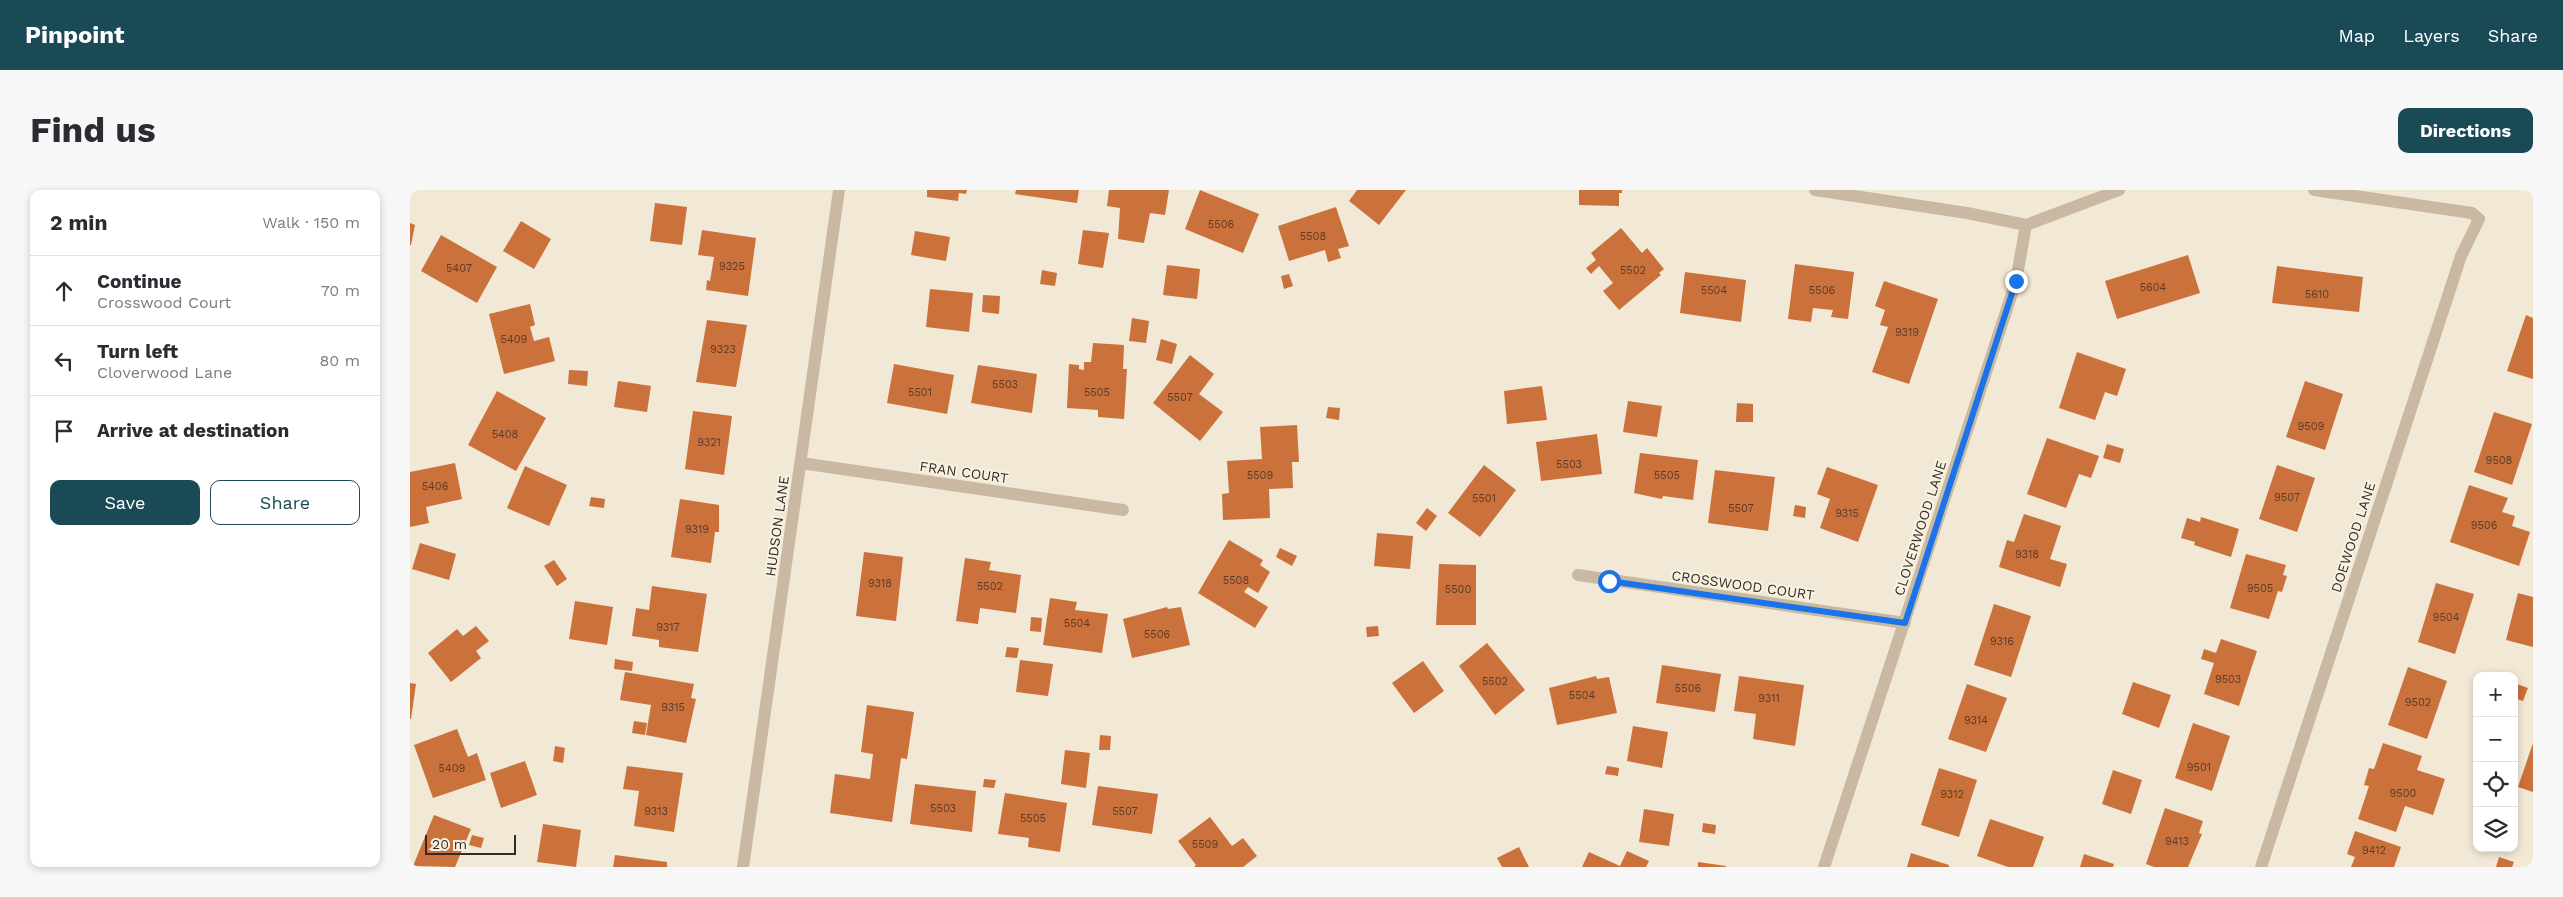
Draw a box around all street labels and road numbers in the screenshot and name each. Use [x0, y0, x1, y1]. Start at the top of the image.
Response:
street label: FRAN COURT [919, 458, 1010, 486]
street label: CLOVERWOOD LANE [1891, 458, 1949, 598]
street label: HUDSON LANE [762, 475, 792, 577]
street label: DOEWOOD LANE [2328, 480, 2378, 594]
street label: CROSSWOOD COURT [1671, 567, 1816, 603]

